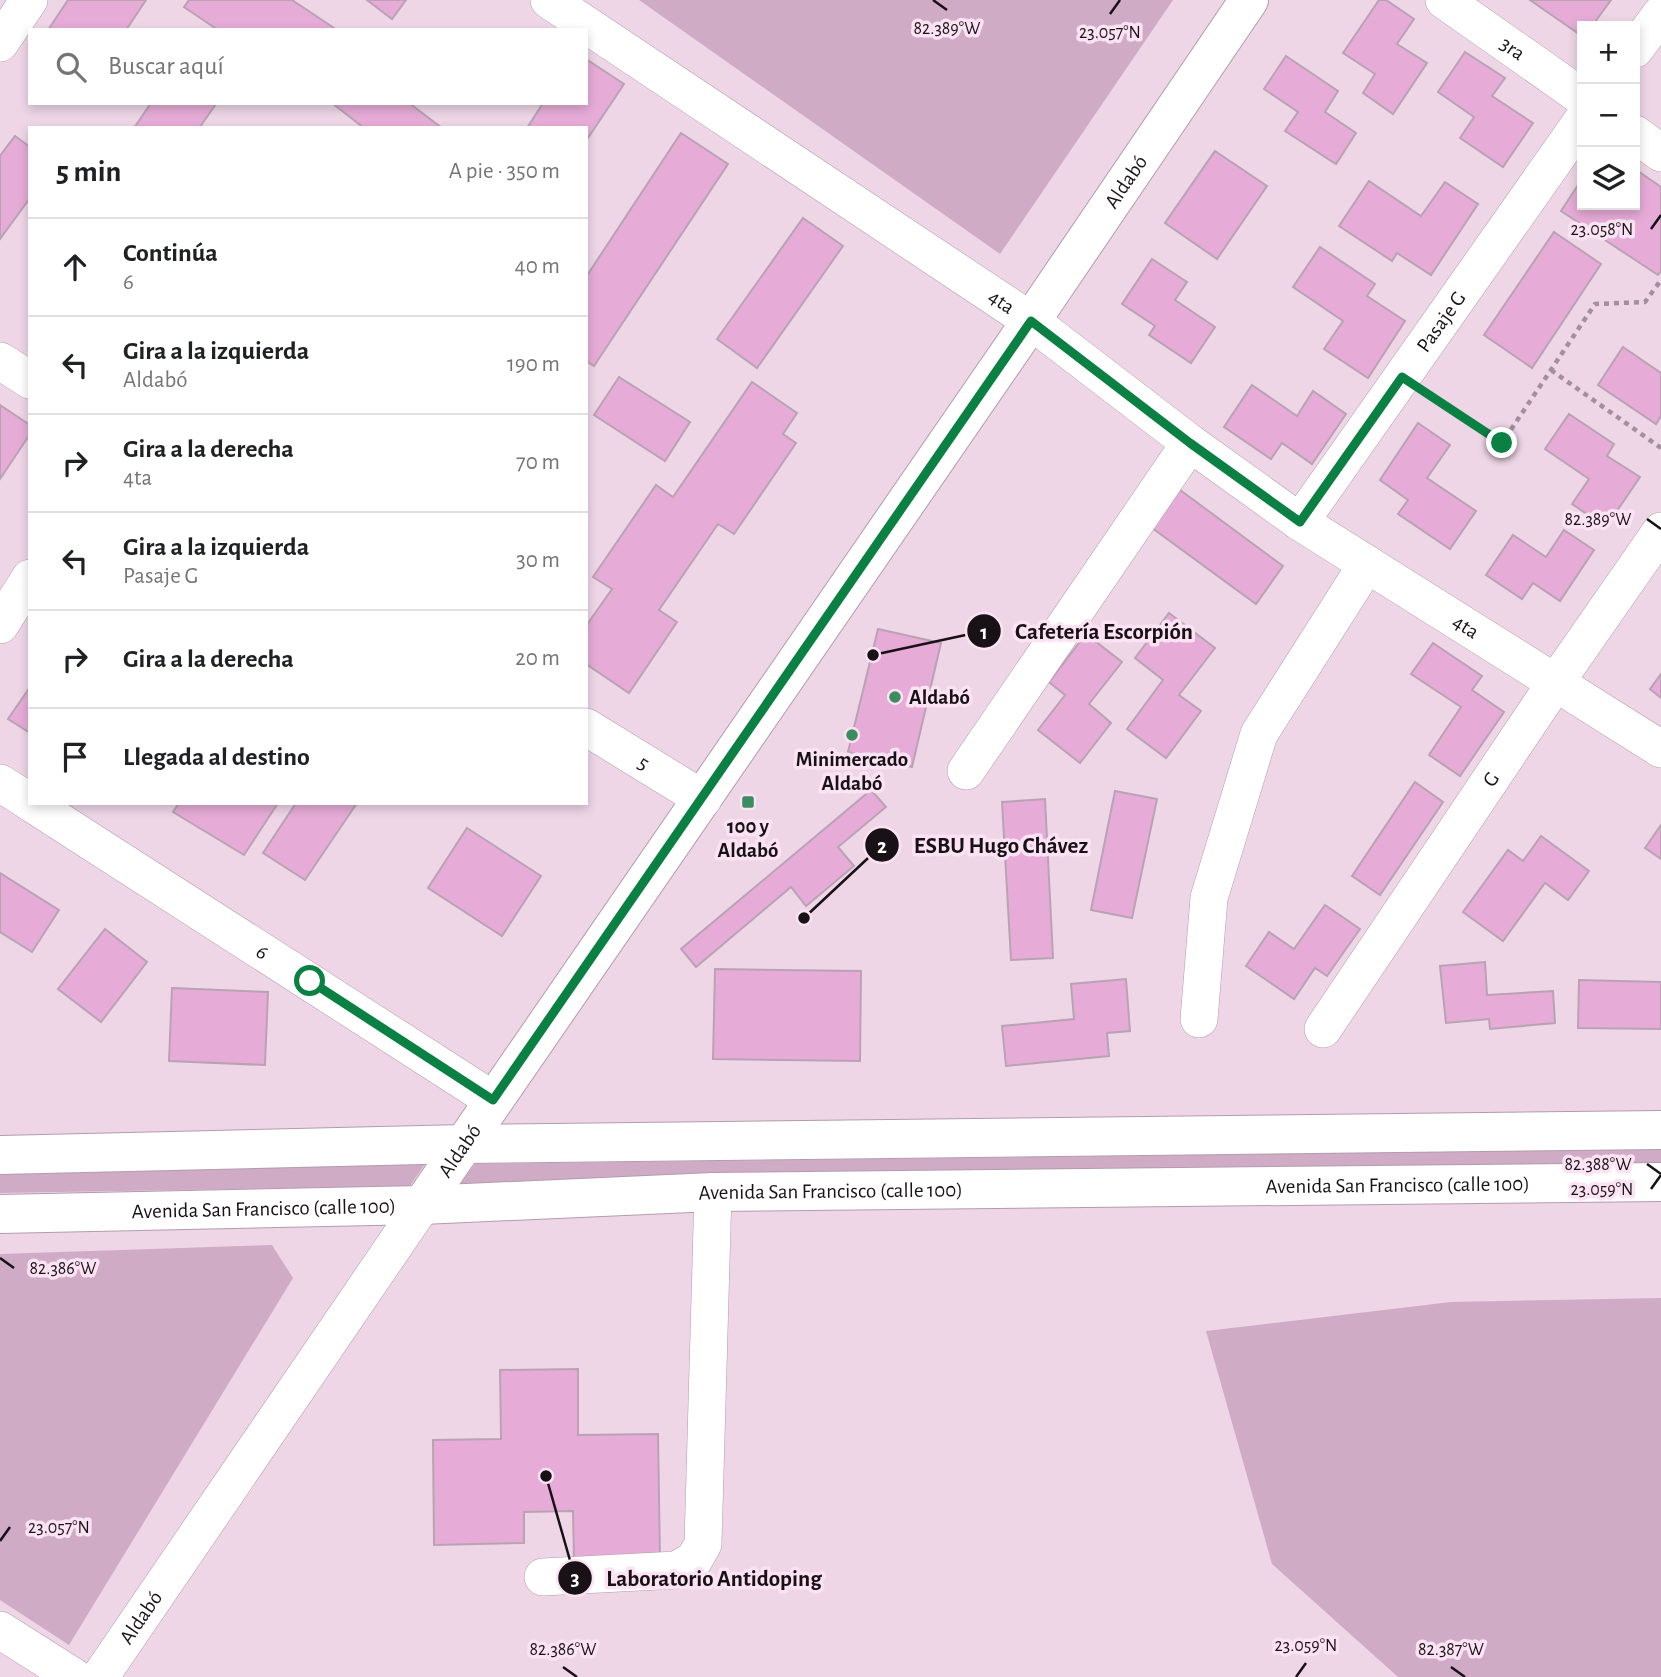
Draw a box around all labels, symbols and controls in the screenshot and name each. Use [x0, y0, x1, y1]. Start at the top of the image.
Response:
text: 82.389°W [914, 20, 980, 38]
map controls [1577, 21, 1640, 210]
button: + [1577, 21, 1640, 84]
text: 23.057°N [1079, 24, 1141, 42]
search box [28, 28, 588, 105]
street label: 3ra [1496, 33, 1529, 64]
icon: search [52, 48, 90, 86]
text: Buscar aquí [108, 53, 224, 79]
button: − [1577, 84, 1640, 147]
button: layers [1577, 147, 1640, 210]
street label: Aldabó [1100, 151, 1151, 212]
text: 5 min [56, 157, 121, 187]
text: A pie · 350 m [449, 160, 560, 183]
text: 23.058°N [1571, 221, 1633, 239]
text: Continúa [123, 240, 218, 266]
icon: ahead [56, 248, 94, 286]
text: 40 m [515, 255, 560, 278]
text: 6 [123, 271, 134, 294]
street label: 4ta [985, 285, 1019, 318]
street label: Pasaje G [1413, 287, 1469, 356]
text: Gira a la izquierda [123, 338, 309, 364]
icon: left [56, 346, 94, 384]
text: 190 m [507, 353, 560, 376]
text: Aldabó [123, 369, 188, 392]
route end [1486, 427, 1517, 458]
text: Gira a la derecha [123, 436, 294, 462]
icon: right [56, 444, 94, 482]
text: 70 m [516, 451, 560, 474]
text: 4ta [123, 467, 152, 490]
text: 82.389°W [1565, 511, 1631, 529]
text: Gira a la izquierda [123, 534, 309, 560]
icon: left [56, 542, 94, 580]
text: 30 m [516, 549, 560, 572]
text: Pasaje G [123, 565, 198, 588]
callout: Cafetería Escorpión [966, 609, 1207, 653]
street label: 4ta [1449, 610, 1483, 642]
text: Cafetería Escorpión [1015, 621, 1193, 644]
text: 1 [980, 622, 988, 643]
icon: right [56, 640, 94, 678]
text: Gira a la derecha [123, 646, 294, 672]
text: 20 m [515, 647, 560, 670]
place label: Aldabó [909, 687, 970, 708]
marker: Aldabó [887, 689, 903, 705]
marker: Minimercado Aldabó [844, 727, 860, 743]
icon: arrive [56, 738, 94, 776]
text: Llegada al destino [123, 744, 310, 770]
place label: Minimercado Aldabó [796, 749, 908, 794]
street label: 5 [635, 751, 653, 774]
street label: G [1479, 768, 1503, 790]
marker: 100 y Aldabó [740, 794, 756, 810]
place label: 100 y Aldabó [718, 816, 778, 861]
callout: ESBU Hugo Chávez [865, 823, 1102, 867]
text: ESBU Hugo Chávez [914, 835, 1088, 858]
text: 2 [877, 836, 887, 857]
street label: 6 [252, 940, 272, 963]
route start [294, 965, 325, 996]
street label: Aldabó [434, 1120, 485, 1181]
text: 82.388°W [1565, 1156, 1631, 1174]
street label: Avenida San Francisco (calle 100) [1265, 1173, 1530, 1197]
street label: Avenida San Francisco (calle 100) [698, 1179, 963, 1203]
text: 23.059°N [1571, 1181, 1633, 1199]
street label: Avenida San Francisco (calle 100) [132, 1195, 396, 1222]
text: 82.386°W [30, 1260, 96, 1278]
text: 23.057°N [28, 1519, 90, 1537]
callout: Laboratorio Antidoping [558, 1556, 836, 1600]
text: 3 [570, 1568, 580, 1589]
text: Laboratorio Antidoping [606, 1568, 822, 1591]
street label: Aldabó [115, 1587, 166, 1648]
text: 23.059°N [1275, 1637, 1337, 1655]
text: 82.386°W [530, 1641, 596, 1659]
text: 82.387°W [1418, 1641, 1484, 1659]

